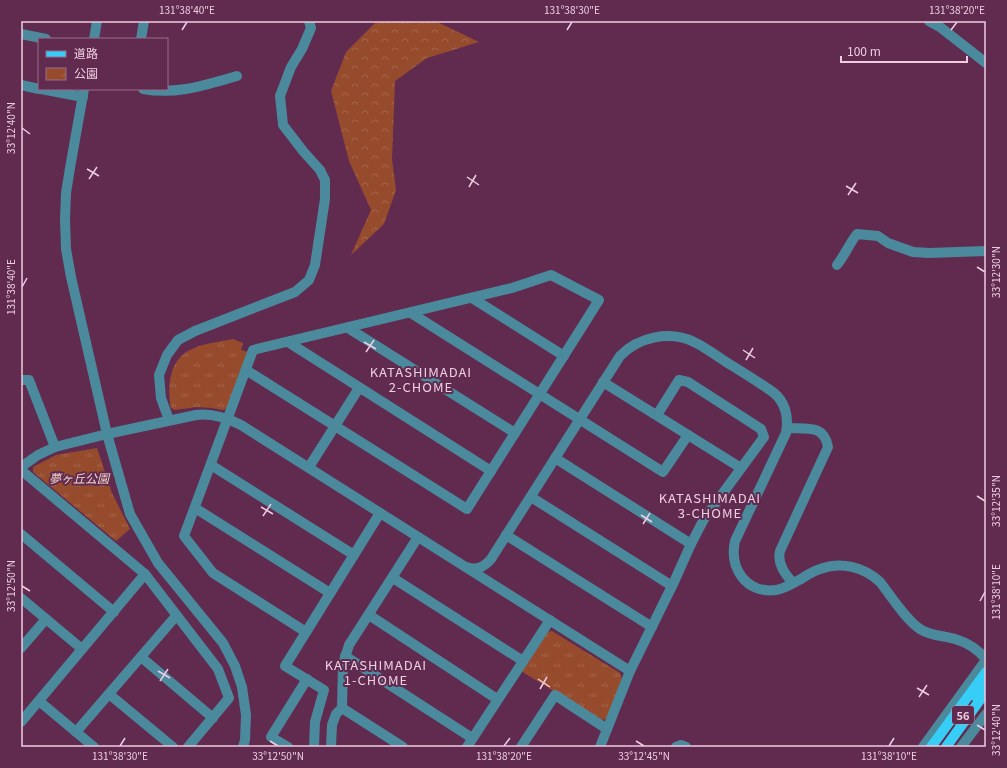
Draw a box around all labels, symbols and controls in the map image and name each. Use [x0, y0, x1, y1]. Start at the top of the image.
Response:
text: 131°38'40"E [159, 2, 215, 17]
text: 131°38'30"E [544, 2, 600, 17]
text: 131°38'20"E [929, 2, 985, 17]
legend [38, 38, 168, 90]
scale bar [841, 38, 967, 64]
text: 100 m [847, 42, 881, 59]
text: 道路 [74, 44, 98, 61]
text: 公園 [74, 64, 98, 81]
text: 33°12'40"N [3, 102, 18, 154]
text: 33°12'30"N [988, 246, 1003, 298]
text: 131°38'40"E [3, 259, 18, 315]
district label: KATASHIMADAI 2-CHOME [370, 362, 472, 396]
park label: 夢ヶ丘公園 [49, 469, 111, 486]
text: 33°12'35"N [988, 475, 1003, 527]
district label: KATASHIMADAI 3-CHOME [659, 488, 761, 522]
text: 33°12'50"N [3, 560, 18, 612]
text: 131°38'10"E [988, 564, 1003, 620]
district label: KATASHIMADAI 1-CHOME [325, 655, 427, 689]
text: 33°12'40"N [988, 704, 1003, 756]
road number: 56 [952, 706, 974, 724]
text: 131°38'30"E [92, 748, 148, 763]
text: 33°12'50"N [252, 748, 304, 763]
text: 131°38'20"E [476, 748, 532, 763]
text: 33°12'45"N [618, 748, 670, 763]
text: 131°38'10"E [861, 748, 917, 763]

